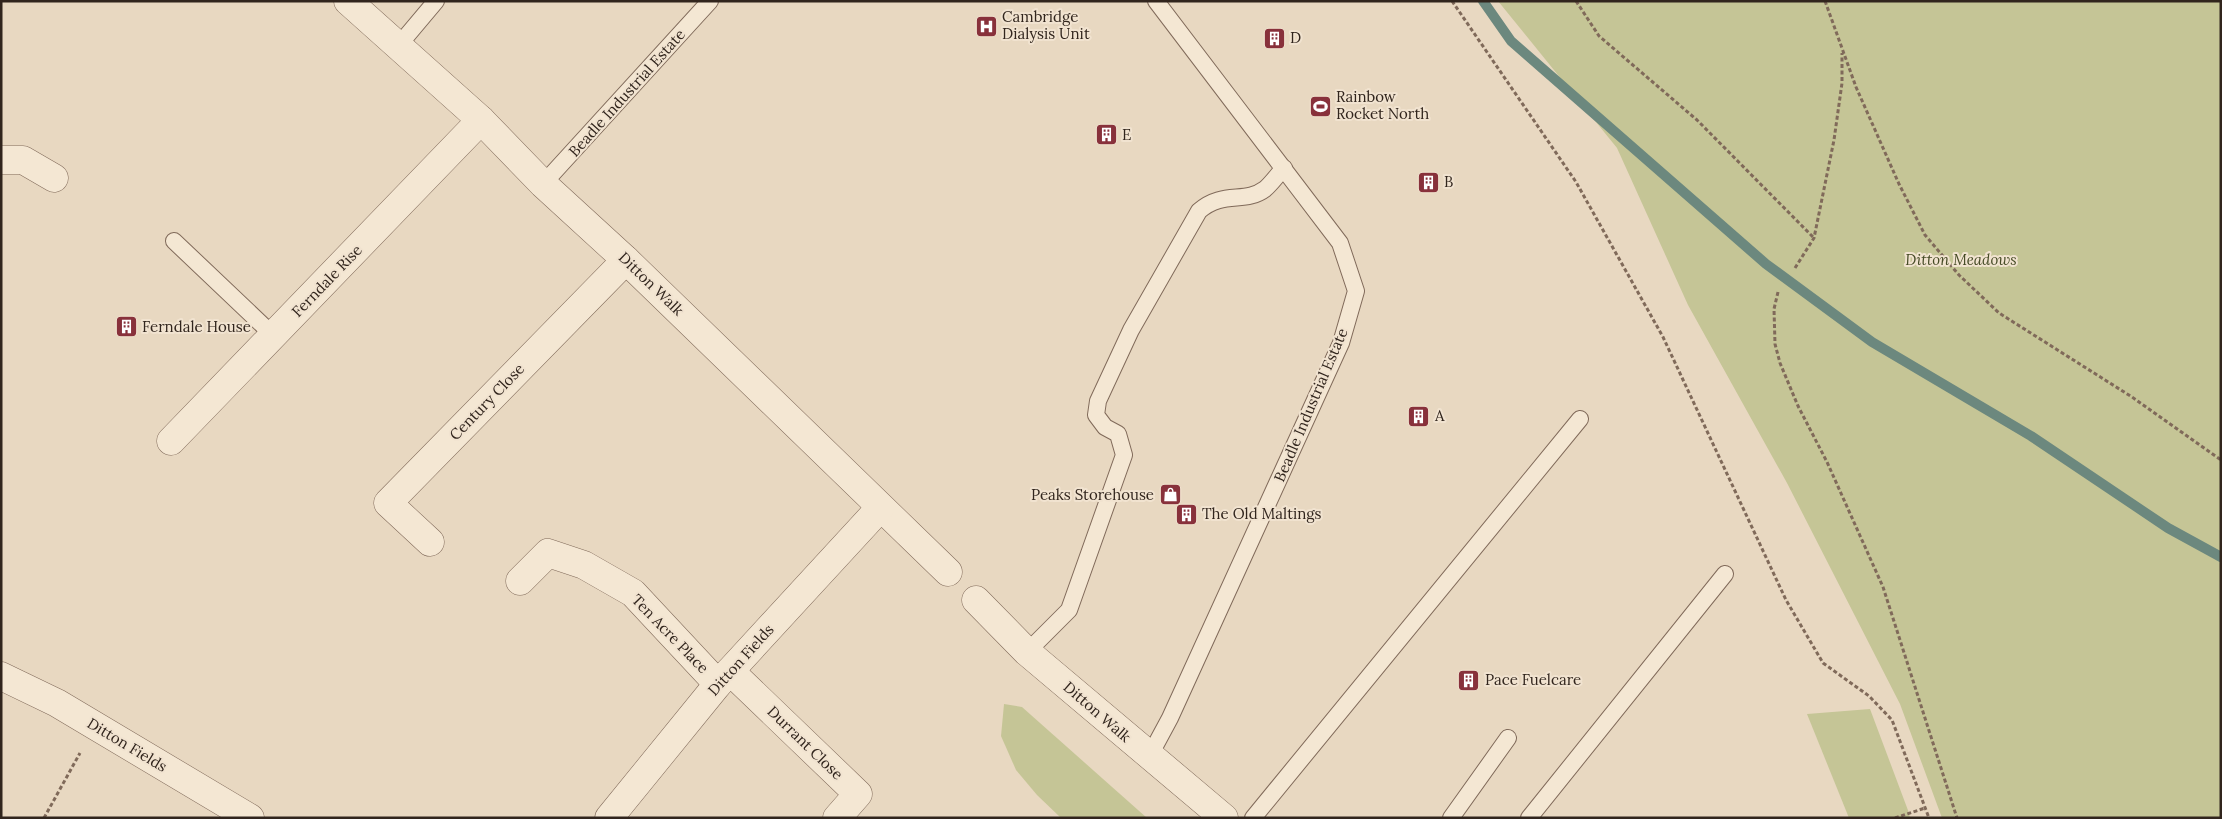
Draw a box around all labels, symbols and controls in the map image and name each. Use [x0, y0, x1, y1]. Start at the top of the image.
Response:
place label: Cambridge Dialysis Unit [1002, 7, 1090, 43]
hospital icon: Cambridge Dialysis Unit [974, 14, 998, 38]
street label: Beadle Industrial Estate [564, 25, 689, 160]
building icon: D [1262, 26, 1286, 50]
place label: D [1290, 28, 1301, 47]
place label: Rainbow Rocket North [1336, 87, 1429, 123]
sports icon: Rainbow Rocket North [1308, 94, 1332, 118]
building icon: E [1094, 123, 1118, 147]
place label: E [1122, 125, 1131, 144]
building icon: B [1416, 170, 1440, 194]
place label: B [1444, 172, 1453, 191]
street label: Ferndale Rise [287, 240, 366, 321]
street label: Ditton Walk [615, 248, 688, 319]
park label: Ditton Meadows [1905, 250, 2017, 269]
building icon: Ferndale House [114, 315, 138, 339]
place label: Ferndale House [142, 317, 251, 336]
street label: Beadle Industrial Estate [1270, 325, 1352, 485]
street label: Century Close [445, 359, 528, 444]
building icon: A [1407, 404, 1431, 428]
place label: A [1434, 406, 1445, 425]
shop icon: Peaks Storehouse [1158, 483, 1182, 507]
place label: Peaks Storehouse [1031, 485, 1154, 504]
building icon: The Old Maltings [1174, 502, 1198, 526]
place label: The Old Maltings [1202, 504, 1322, 523]
street label: Ten Acre Place [628, 590, 713, 677]
street label: Ditton Fields [704, 620, 778, 699]
building icon: Pace Fuelcare [1457, 668, 1481, 692]
place label: Pace Fuelcare [1485, 670, 1581, 689]
street label: Ditton Walk [1060, 677, 1135, 746]
street label: Durrant Close [764, 702, 847, 783]
street label: Ditton Fields [84, 713, 171, 776]

